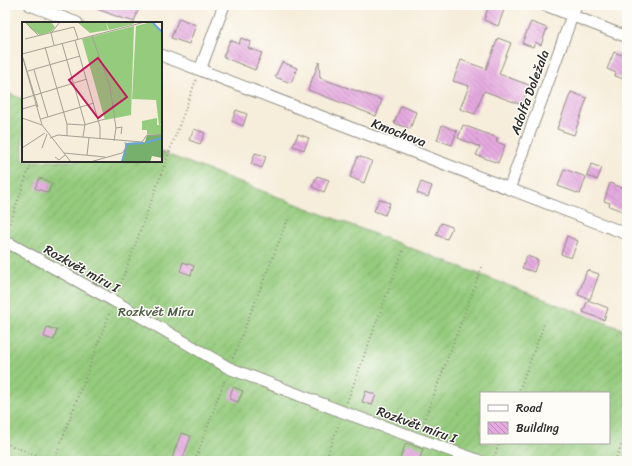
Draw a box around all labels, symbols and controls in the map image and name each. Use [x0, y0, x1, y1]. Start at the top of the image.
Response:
inset map [22, 22, 162, 162]
street label: Adolfa Doležala [503, 46, 556, 139]
street label: Kmochova [368, 112, 430, 154]
street label: Rozkvět míru I [40, 238, 125, 299]
park label: Rozkvět Míru [118, 300, 194, 323]
legend [480, 392, 610, 444]
text: Road [516, 397, 543, 419]
street label: Rozkvět míru I [374, 399, 461, 450]
text: Building [516, 417, 559, 439]

